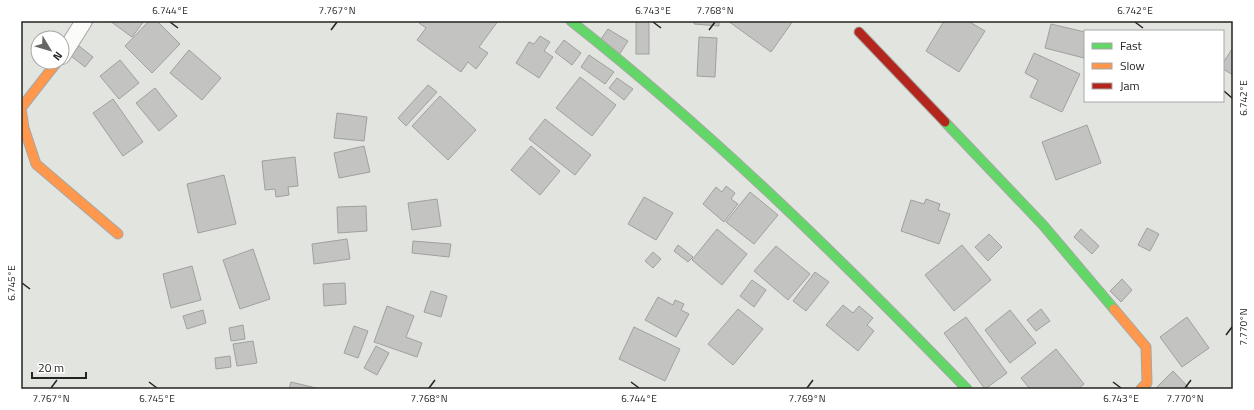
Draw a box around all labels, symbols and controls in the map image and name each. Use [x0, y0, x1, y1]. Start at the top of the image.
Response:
text: 6.744°E [152, 3, 188, 18]
text: 7.767°N [319, 3, 355, 18]
text: 6.743°E [635, 3, 671, 18]
text: 7.768°N [697, 3, 733, 18]
text: 6.742°E [1117, 3, 1153, 18]
north arrow [30, 30, 70, 70]
legend [1084, 30, 1224, 102]
text: Fast [1120, 36, 1143, 55]
text: N [49, 48, 67, 64]
text: Slow [1120, 56, 1145, 75]
text: Jam [1120, 76, 1140, 95]
text: 6.742°E [1236, 80, 1251, 116]
text: 6.745°E [4, 265, 19, 301]
text: 7.770°N [1236, 309, 1251, 345]
scale bar [32, 354, 86, 380]
text: 20 m [38, 358, 64, 377]
text: 7.767°N [33, 391, 69, 406]
text: 6.745°E [139, 391, 175, 406]
text: 7.768°N [411, 391, 447, 406]
text: 6.744°E [621, 391, 657, 406]
text: 7.769°N [789, 391, 825, 406]
text: 6.743°E [1103, 391, 1139, 406]
text: 7.770°N [1167, 391, 1203, 406]

